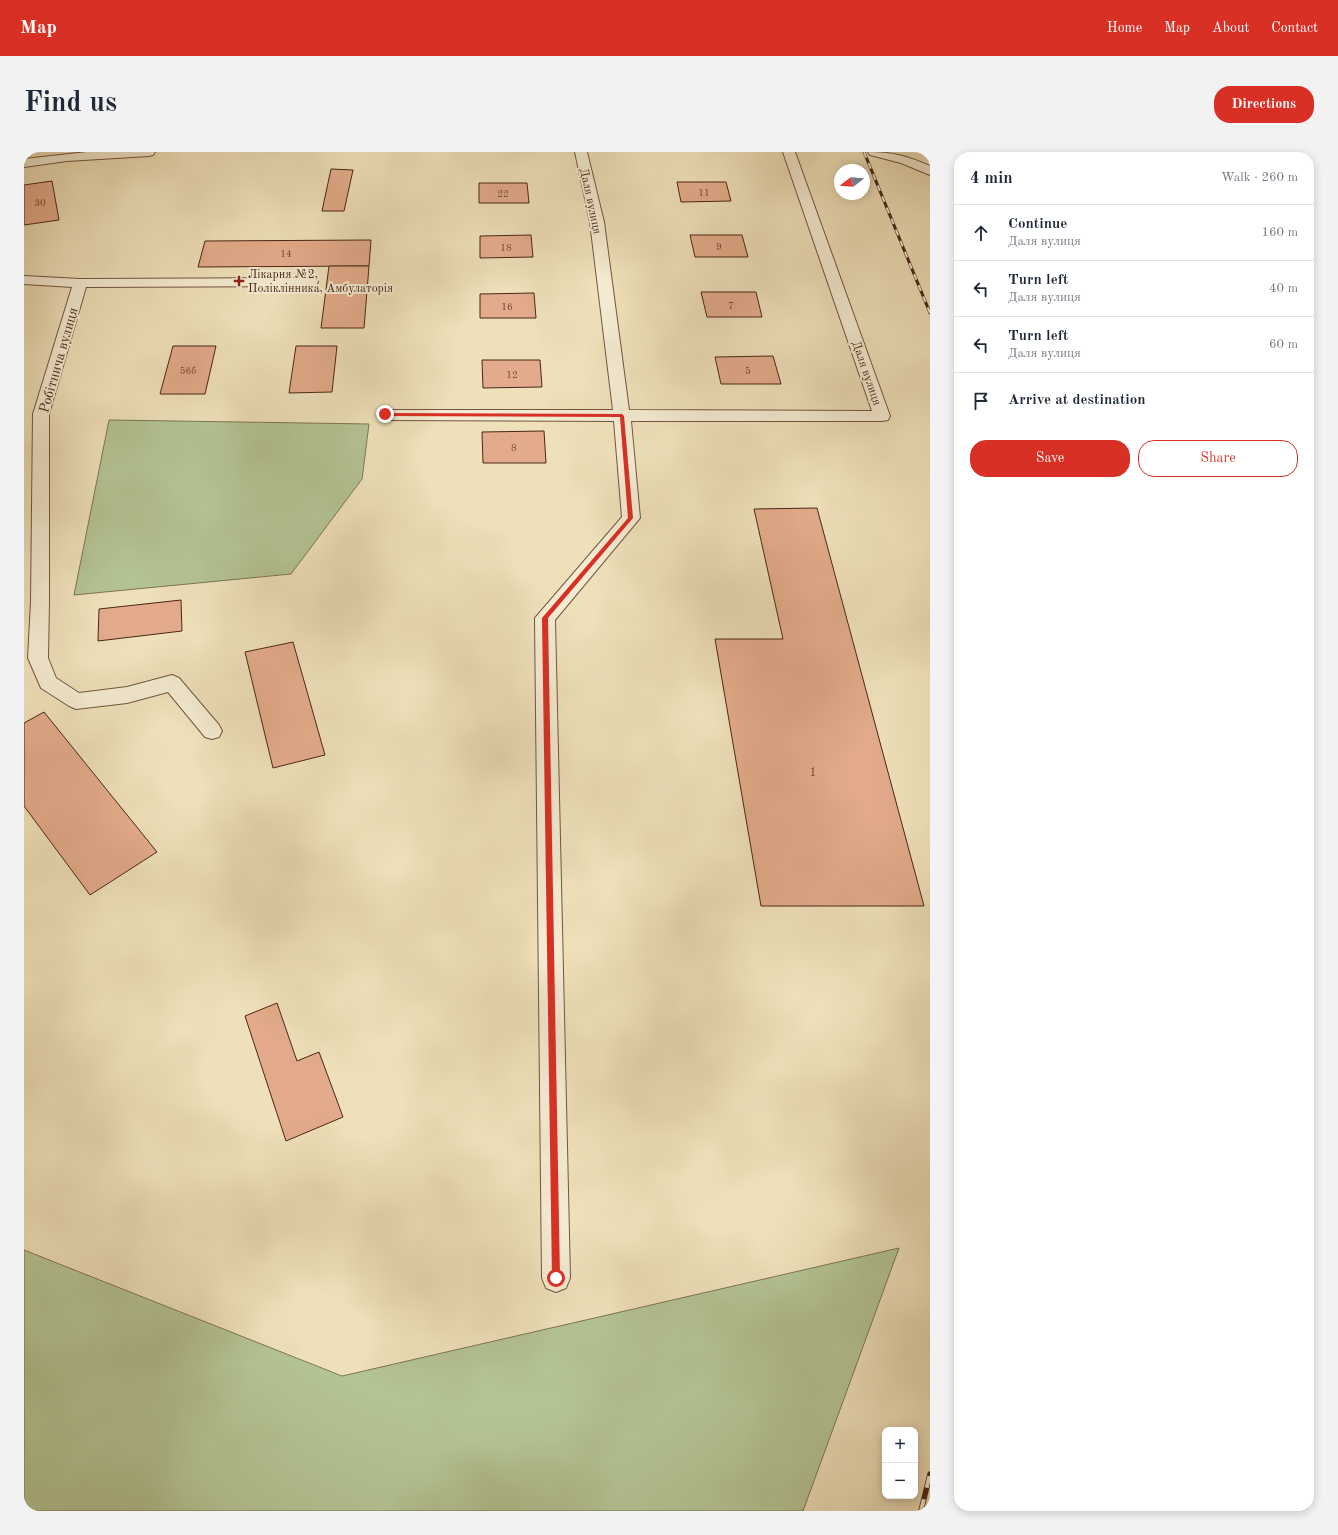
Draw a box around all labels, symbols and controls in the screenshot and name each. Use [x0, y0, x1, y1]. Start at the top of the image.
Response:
text: Map [20, 19, 57, 38]
text: Home [1107, 21, 1142, 35]
text: Map [1164, 21, 1190, 35]
text: About [1212, 21, 1249, 35]
text: Contact [1271, 21, 1318, 35]
button: Directions [1214, 86, 1314, 123]
text: Find us [24, 90, 117, 118]
north arrow [834, 164, 870, 200]
street label: Даля вулиця [577, 167, 603, 235]
text: 4 min [970, 170, 1013, 187]
text: Walk · 260 m [1221, 171, 1298, 184]
house number: 11 [698, 188, 710, 198]
house number: 22 [497, 189, 509, 199]
house number: 30 [34, 198, 46, 208]
text: Continue [1008, 217, 1067, 232]
icon: ahead [970, 222, 992, 244]
text: 160 m [1261, 226, 1298, 239]
text: Даля вулиця [1008, 235, 1081, 248]
house number: 9 [716, 242, 722, 252]
house number: 18 [500, 243, 512, 253]
house number: 14 [280, 249, 292, 259]
place label: Лікарня №2, Поліклінника, Амбулаторія [248, 268, 393, 295]
text: Turn left [1008, 273, 1068, 288]
marker: Лікарня №2, Поліклінника, Амбулаторія [233, 275, 245, 287]
icon: left [970, 278, 992, 300]
text: 40 m [1269, 282, 1298, 295]
text: Даля вулиця [1008, 291, 1081, 304]
house number: 7 [728, 301, 734, 311]
house number: 16 [501, 302, 513, 312]
street label: Робітнича вулиця [37, 306, 81, 415]
text: Turn left [1008, 329, 1068, 344]
icon: left [970, 334, 992, 356]
text: 60 m [1269, 338, 1298, 351]
street label: Даля вулиця [849, 340, 883, 407]
text: Даля вулиця [1008, 347, 1081, 360]
house number: 56б [180, 366, 196, 376]
house number: 5 [745, 366, 751, 376]
house number: 12 [506, 370, 518, 380]
icon: arrive [970, 390, 992, 412]
text: Arrive at destination [1008, 393, 1146, 408]
route end [376, 405, 394, 423]
button: Save [970, 440, 1130, 477]
button: Share [1138, 440, 1298, 477]
house number: 8 [511, 443, 517, 453]
house number: 1 [810, 767, 816, 779]
route start [547, 1269, 565, 1287]
map controls [882, 1427, 918, 1499]
button: + [882, 1427, 918, 1463]
button: − [882, 1463, 918, 1499]

